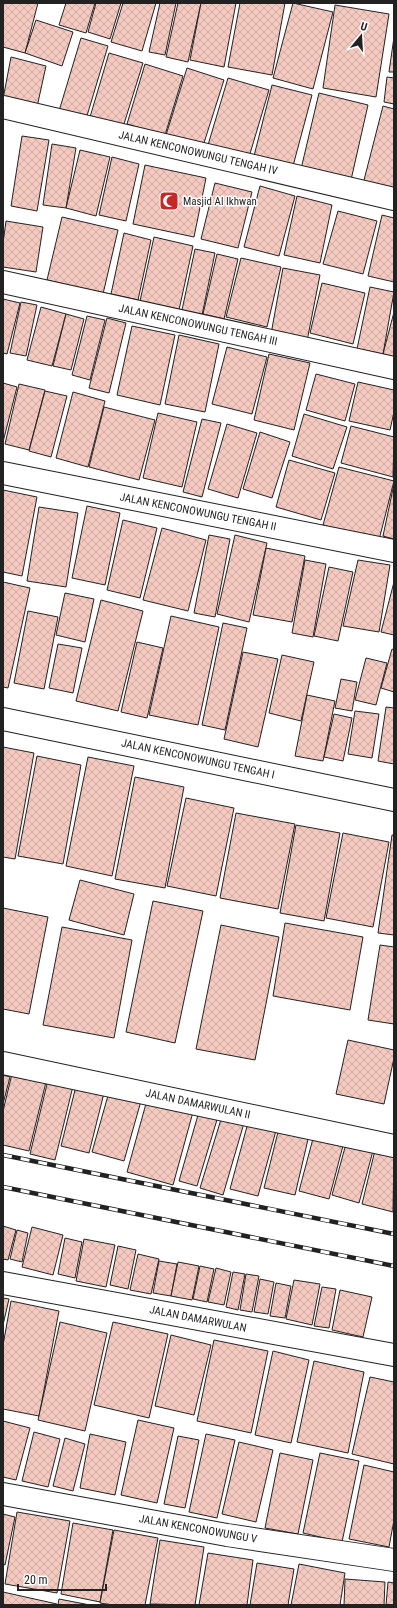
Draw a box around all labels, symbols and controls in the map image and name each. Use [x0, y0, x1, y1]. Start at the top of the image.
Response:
north arrow [341, 16, 381, 56]
text: U [359, 20, 369, 34]
street label: JALAN KENCONOWUNGU TENGAH IV [117, 128, 279, 178]
mosque icon: Masjid Al Ikhwan [158, 190, 180, 212]
place label: Masjid Al Ikhwan [183, 195, 257, 208]
street label: JALAN KENCONOWUNGU TENGAH III [117, 302, 279, 348]
street label: JALAN KENCONOWUNGU TENGAH II [119, 490, 277, 534]
street label: JALAN KENCONOWUNGU TENGAH I [120, 736, 276, 782]
street label: JALAN DAMARWULAN II [144, 1087, 252, 1121]
street label: JALAN DAMARWULAN [148, 1303, 248, 1335]
street label: JALAN KENCONOWUNGU V [138, 1512, 258, 1546]
scale bar [18, 1566, 106, 1592]
text: 20 m [24, 1573, 48, 1587]

